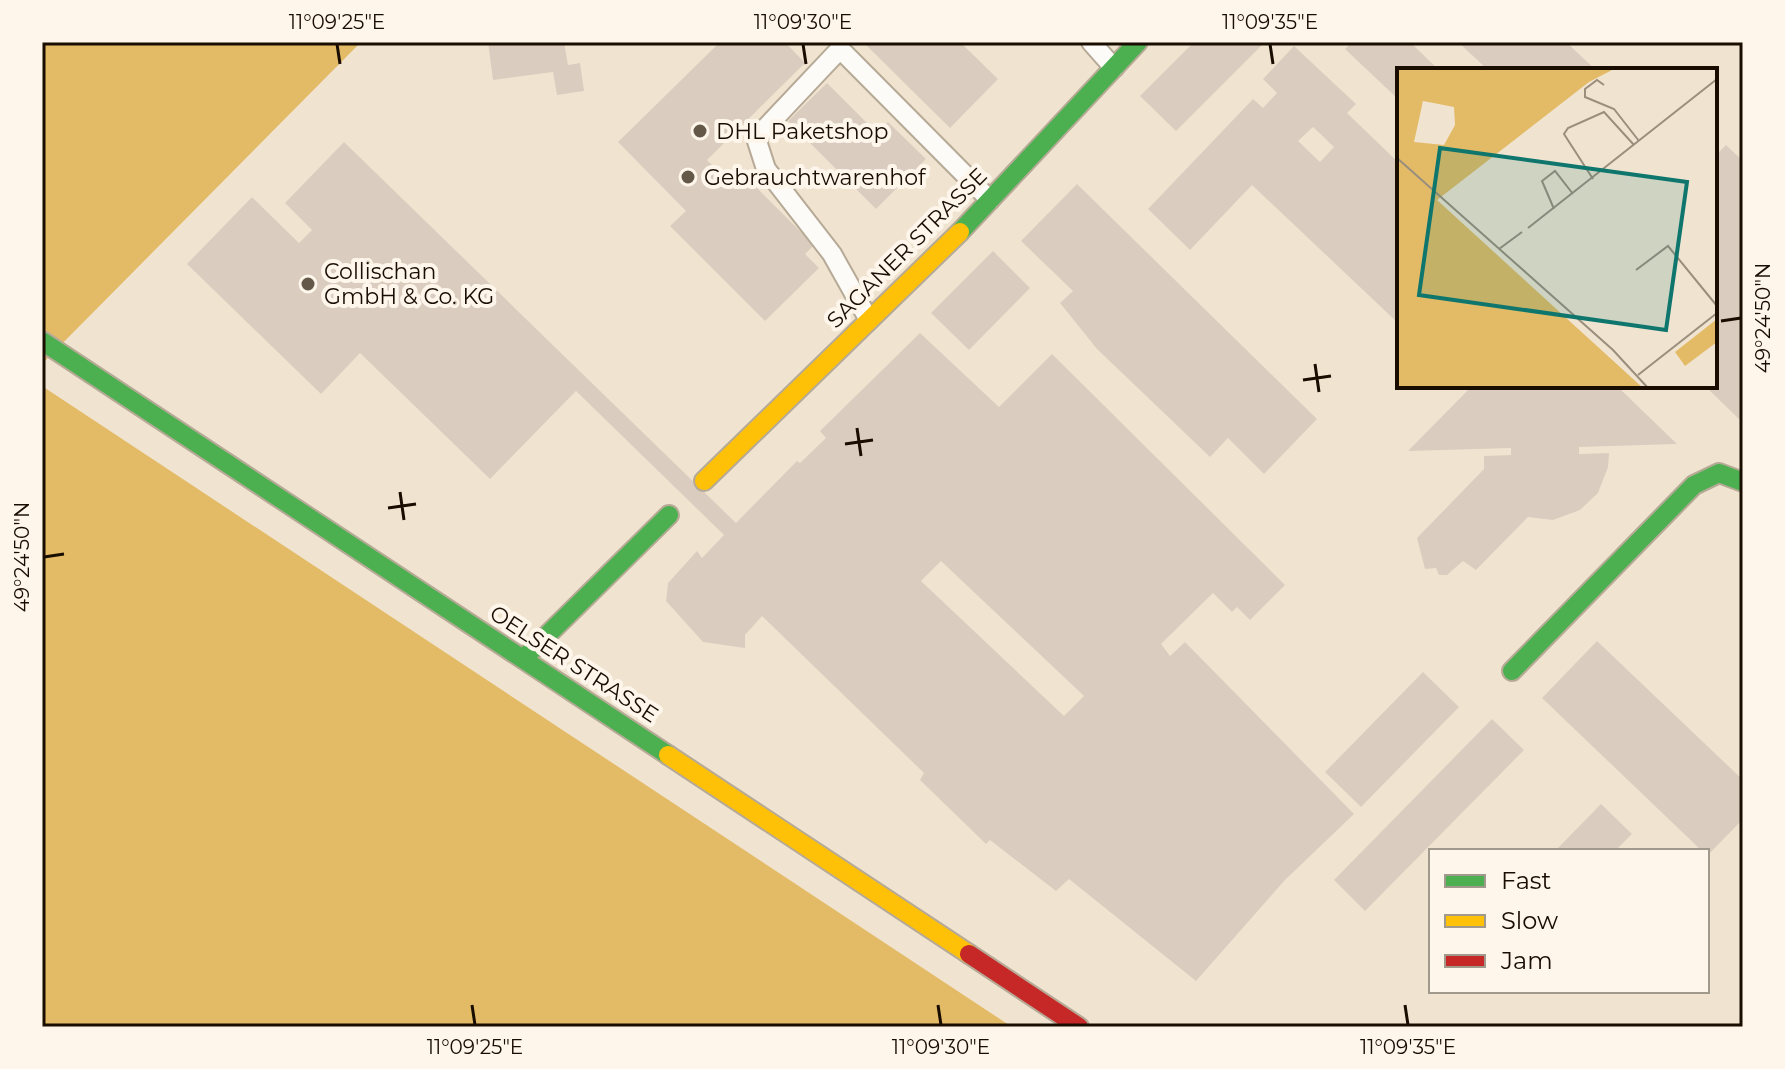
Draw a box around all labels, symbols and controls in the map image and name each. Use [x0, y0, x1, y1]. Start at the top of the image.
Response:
text: 11°09'25"E [289, 10, 385, 34]
text: 11°09'30"E [754, 10, 852, 34]
text: 11°09'35"E [1222, 10, 1318, 34]
inset map [1397, 68, 1717, 388]
place label: DHL Paketshop [716, 118, 888, 145]
marker: DHL Paketshop [691, 122, 709, 140]
street label: SAGANER STRASSE [821, 162, 993, 334]
place label: Gebrauchtwarenhof [704, 164, 927, 191]
marker: Gebrauchtwarenhof [679, 168, 697, 186]
place label: Collischan GmbH & Co. KG [324, 258, 494, 310]
text: 49°24'50"N [1751, 263, 1775, 373]
marker: Collischan GmbH & Co. KG [299, 275, 317, 293]
text: 49°24'50"N [10, 502, 34, 612]
street label: OELSER STRASSE [485, 599, 663, 729]
legend [1429, 849, 1709, 993]
text: Fast [1501, 866, 1552, 895]
text: Slow [1501, 906, 1558, 935]
text: Jam [1500, 946, 1553, 975]
text: 11°09'25"E [427, 1035, 523, 1059]
text: 11°09'30"E [892, 1035, 990, 1059]
text: 11°09'35"E [1360, 1035, 1456, 1059]

